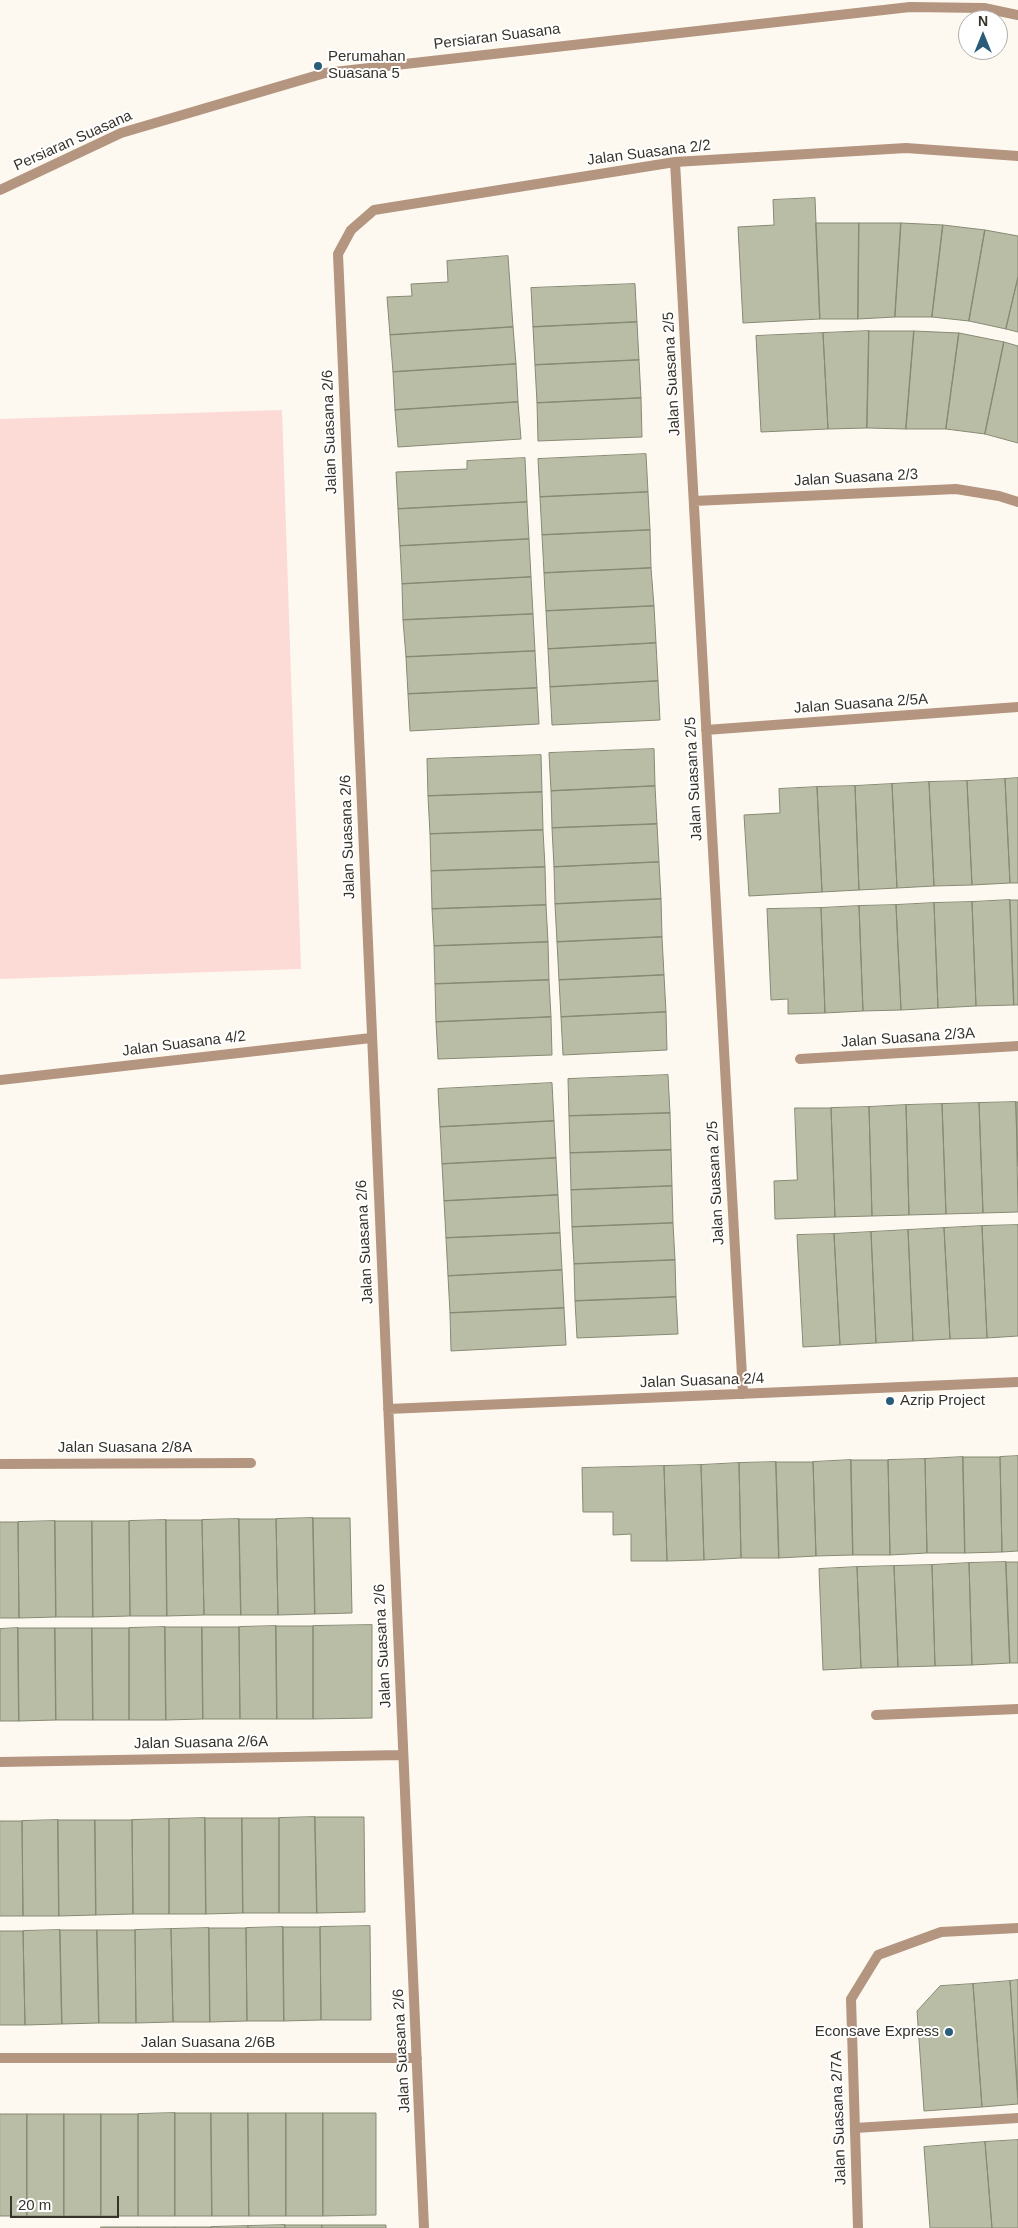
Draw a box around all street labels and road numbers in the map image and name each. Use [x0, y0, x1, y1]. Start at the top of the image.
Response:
street label: Persiaran Suasana [433, 20, 561, 54]
street label: Persiaran Suasana [11, 107, 135, 175]
street label: Jalan Suasana 2/2 [586, 136, 712, 170]
street label: Jalan Suasana 2/5 [660, 311, 684, 437]
street label: Jalan Suasana 2/6 [319, 370, 341, 494]
street label: Jalan Suasana 2/3 [793, 466, 919, 490]
street label: Jalan Suasana 2/5A [793, 690, 929, 718]
street label: Jalan Suasana 2/5 [682, 716, 706, 842]
street label: Jalan Suasana 2/6 [337, 775, 359, 899]
street label: Jalan Suasana 2/3A [840, 1024, 976, 1052]
street label: Jalan Suasana 4/2 [121, 1027, 247, 1061]
street label: Jalan Suasana 2/5 [704, 1120, 728, 1246]
street label: Jalan Suasana 2/6 [353, 1179, 377, 1305]
street label: Jalan Suasana 2/4 [640, 1370, 764, 1392]
street label: Jalan Suasana 2/8A [58, 1439, 192, 1457]
street label: Jalan Suasana 2/6 [371, 1583, 395, 1709]
street label: Jalan Suasana 2/6A [134, 1733, 268, 1753]
street label: Jalan Suasana 2/6 [390, 1988, 414, 2114]
street label: Jalan Suasana 2/6B [141, 2034, 275, 2052]
street label: Jalan Suasana 2/7A [828, 2051, 850, 2185]

